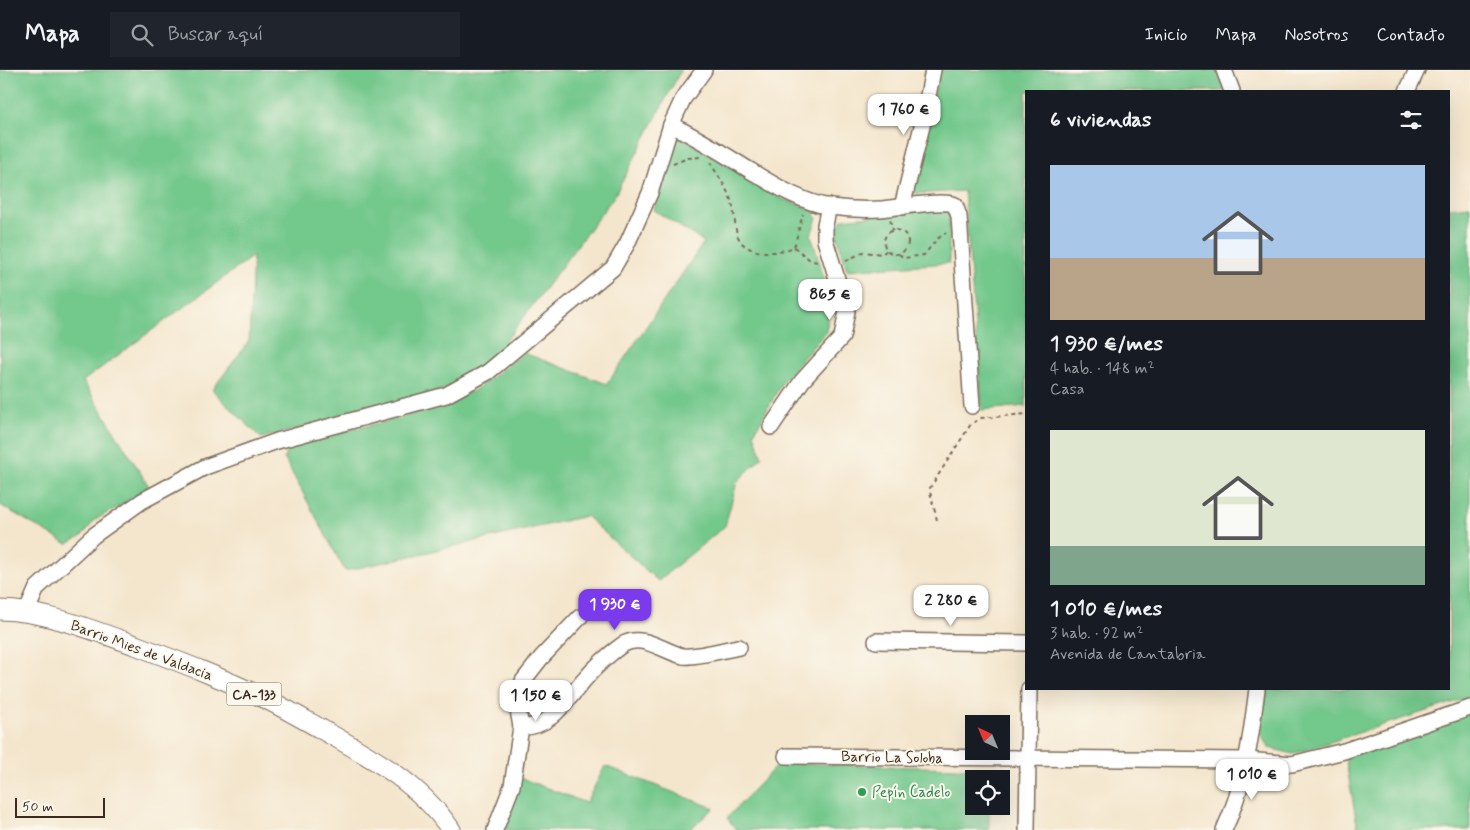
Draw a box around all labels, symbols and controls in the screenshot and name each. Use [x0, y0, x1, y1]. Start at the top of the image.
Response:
search box [110, 12, 460, 57]
text: Mapa [25, 19, 80, 50]
icon: search [128, 21, 156, 49]
text: Buscar aquí [168, 22, 263, 47]
text: Inicio [1145, 23, 1187, 47]
text: Mapa [1215, 23, 1256, 47]
text: Nosotros [1284, 23, 1349, 47]
text: Contacto [1377, 23, 1445, 47]
pin: 1 760 € [858, 93, 950, 136]
text: 1 760 € [879, 99, 929, 120]
text: 6 viviendas [1050, 106, 1151, 134]
icon: filters [1397, 106, 1425, 134]
icon: home [1193, 198, 1283, 288]
pin: 865 € [795, 278, 865, 321]
text: 865 € [809, 284, 851, 305]
text: 1 930 €/mes [1050, 330, 1163, 358]
text: 4 hab. · 148 m² [1050, 358, 1155, 379]
text: Casa [1050, 379, 1085, 400]
icon: home [1193, 463, 1283, 553]
pin: 2 280 € [905, 584, 997, 627]
pin: 1 930 € [569, 588, 661, 631]
text: 2 280 € [924, 590, 978, 611]
text: 1 930 € [589, 594, 641, 615]
text: 1 010 €/mes [1050, 595, 1162, 623]
street label: Barrio Mies de Valdacia [68, 616, 216, 686]
text: 3 hab. · 92 m² [1050, 623, 1143, 644]
text: Avenida de Cantabria [1050, 644, 1205, 665]
pin: 1 150 € [490, 680, 582, 722]
road number: CA-133 [226, 682, 282, 706]
text: 1 150 € [510, 685, 562, 706]
north arrow [965, 715, 1010, 760]
map controls [965, 715, 1010, 815]
street label: Barrio La Soloba [841, 747, 943, 769]
pin: 1 010 € [1206, 758, 1298, 801]
text: 1 010 € [1227, 764, 1277, 785]
button: locate [965, 770, 1010, 815]
place label: Pepín Cadelo [872, 783, 950, 803]
marker: Pepín Cadelo [856, 786, 868, 798]
scale bar [15, 795, 105, 818]
text: 50 m [22, 798, 53, 816]

